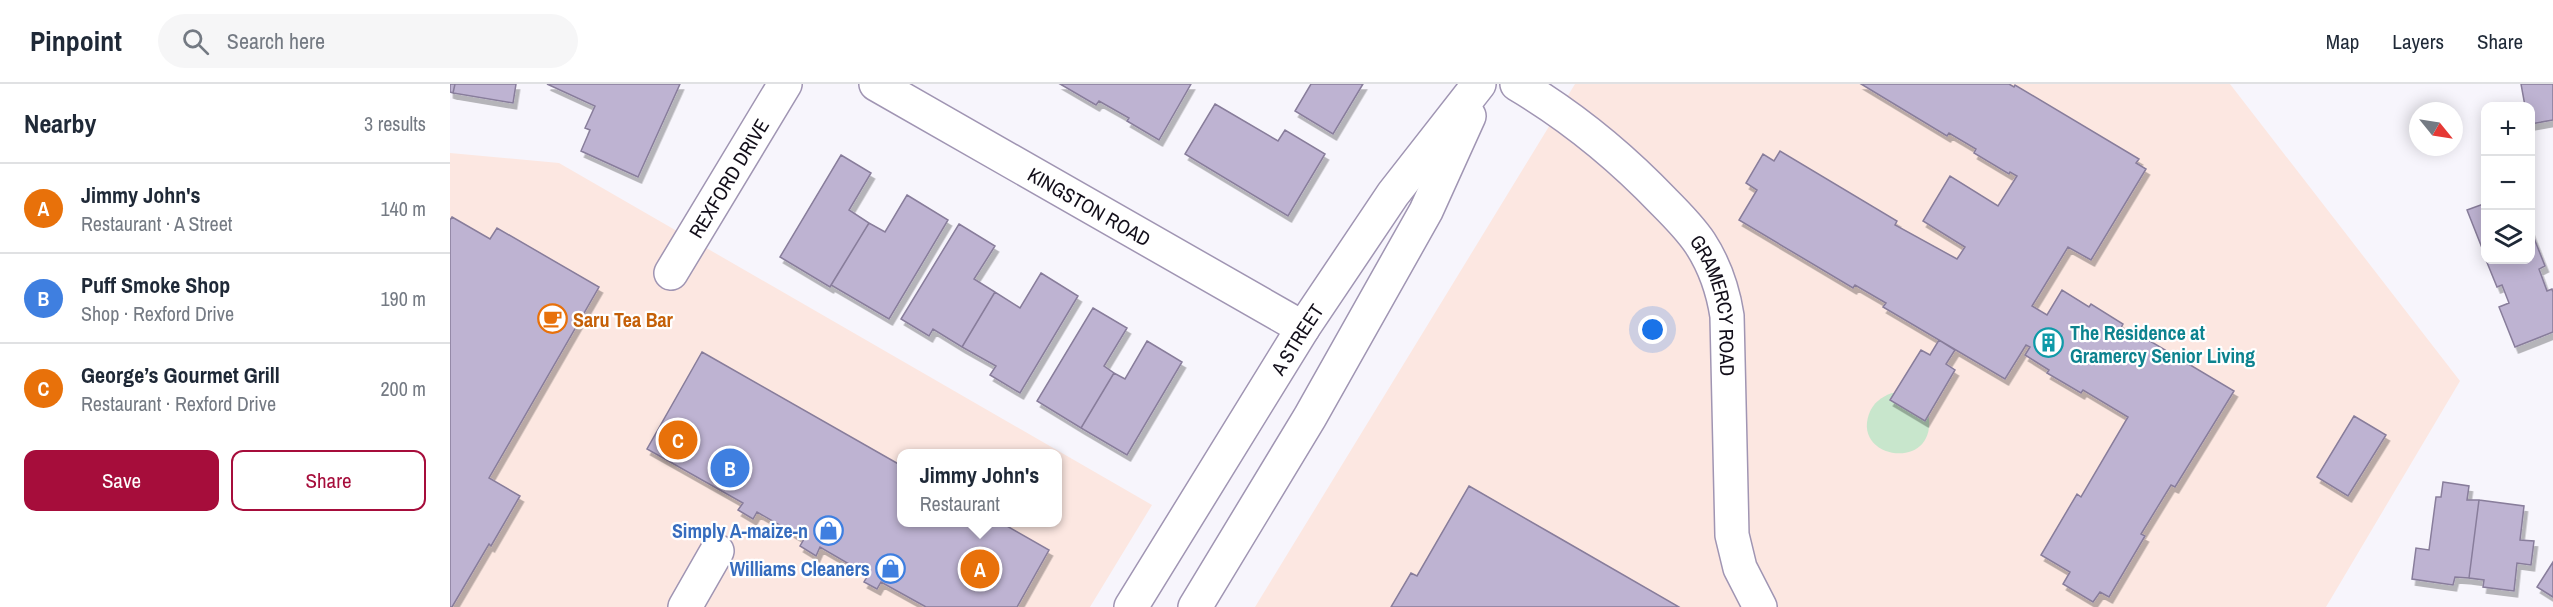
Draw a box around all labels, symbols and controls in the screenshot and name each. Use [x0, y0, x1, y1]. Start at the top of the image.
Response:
search box [158, 14, 578, 68]
text: Pinpoint [30, 22, 122, 60]
icon: search [179, 25, 212, 58]
text: Search here [227, 26, 325, 56]
text: Map [2326, 27, 2359, 56]
text: Layers [2392, 27, 2444, 56]
text: Share [2477, 27, 2523, 56]
north arrow [2409, 102, 2463, 156]
map controls [2481, 102, 2535, 264]
button: + [2481, 102, 2535, 156]
text: Nearby [24, 106, 96, 141]
text: 3 results [364, 110, 426, 137]
street label: REXFORD DRIVE [682, 113, 775, 243]
button: − [2481, 156, 2535, 210]
street label: KINGSTON ROAD [1023, 160, 1156, 252]
text: Jimmy John's [81, 180, 201, 210]
text: A [38, 195, 49, 222]
text: 140 m [380, 195, 426, 222]
text: Restaurant · A Street [81, 210, 232, 237]
button: layers [2481, 210, 2535, 264]
street label: GRAMERCY ROAD [1684, 229, 1742, 376]
text: Puff Smoke Shop [81, 270, 230, 300]
text: B [38, 285, 49, 312]
text: 190 m [380, 285, 426, 312]
street label: A STREET [1263, 298, 1329, 381]
text: Shop · Rexford Drive [81, 300, 234, 327]
cafe icon: Saru Tea Bar [536, 303, 568, 335]
place label: Saru Tea Bar [573, 306, 674, 333]
your location [1638, 315, 1667, 344]
place label: The Residence at Gramercy Senior Living [2070, 319, 2255, 369]
building icon: The Residence at Gramercy Senior Living [2033, 327, 2065, 359]
text: George’s Gourmet Grill [81, 360, 280, 390]
text: C [38, 375, 49, 402]
text: 200 m [380, 375, 426, 402]
text: Restaurant · Rexford Drive [81, 390, 276, 417]
pin: C [658, 418, 698, 462]
pin: B [710, 446, 750, 490]
popup [897, 449, 1062, 527]
button: Save [24, 450, 219, 511]
button: Share [231, 450, 426, 511]
text: Jimmy John's [920, 460, 1039, 490]
text: Restaurant [920, 490, 1000, 517]
shop icon: Simply A-maize-n [813, 514, 845, 546]
place label: Simply A-maize-n [672, 517, 808, 544]
pin: A [960, 546, 1000, 592]
shop icon: Williams Cleaners [875, 552, 907, 584]
place label: Williams Cleaners [730, 555, 870, 582]

